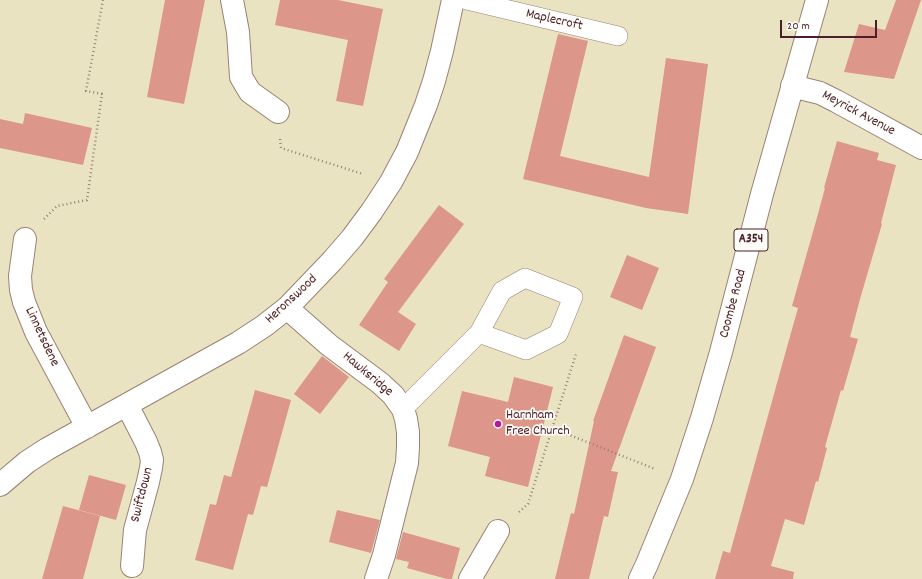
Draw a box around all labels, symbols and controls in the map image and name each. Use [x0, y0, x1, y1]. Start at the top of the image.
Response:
street label: Maplecroft [524, 6, 584, 36]
scale bar [782, 12, 879, 38]
text: 20 m [787, 18, 810, 35]
street label: Meyrick Avenue [818, 88, 898, 140]
road number: A354 [734, 229, 768, 251]
street label: Coombe Road [717, 268, 751, 340]
street label: Heronswood [262, 272, 322, 328]
street label: Linnetsdene [20, 305, 62, 369]
street label: Hawksridge [338, 349, 396, 401]
place label: Harnham Free Church [506, 408, 570, 440]
marker: Harnham Free Church [493, 419, 503, 429]
street label: Swiftdown [128, 466, 158, 524]

